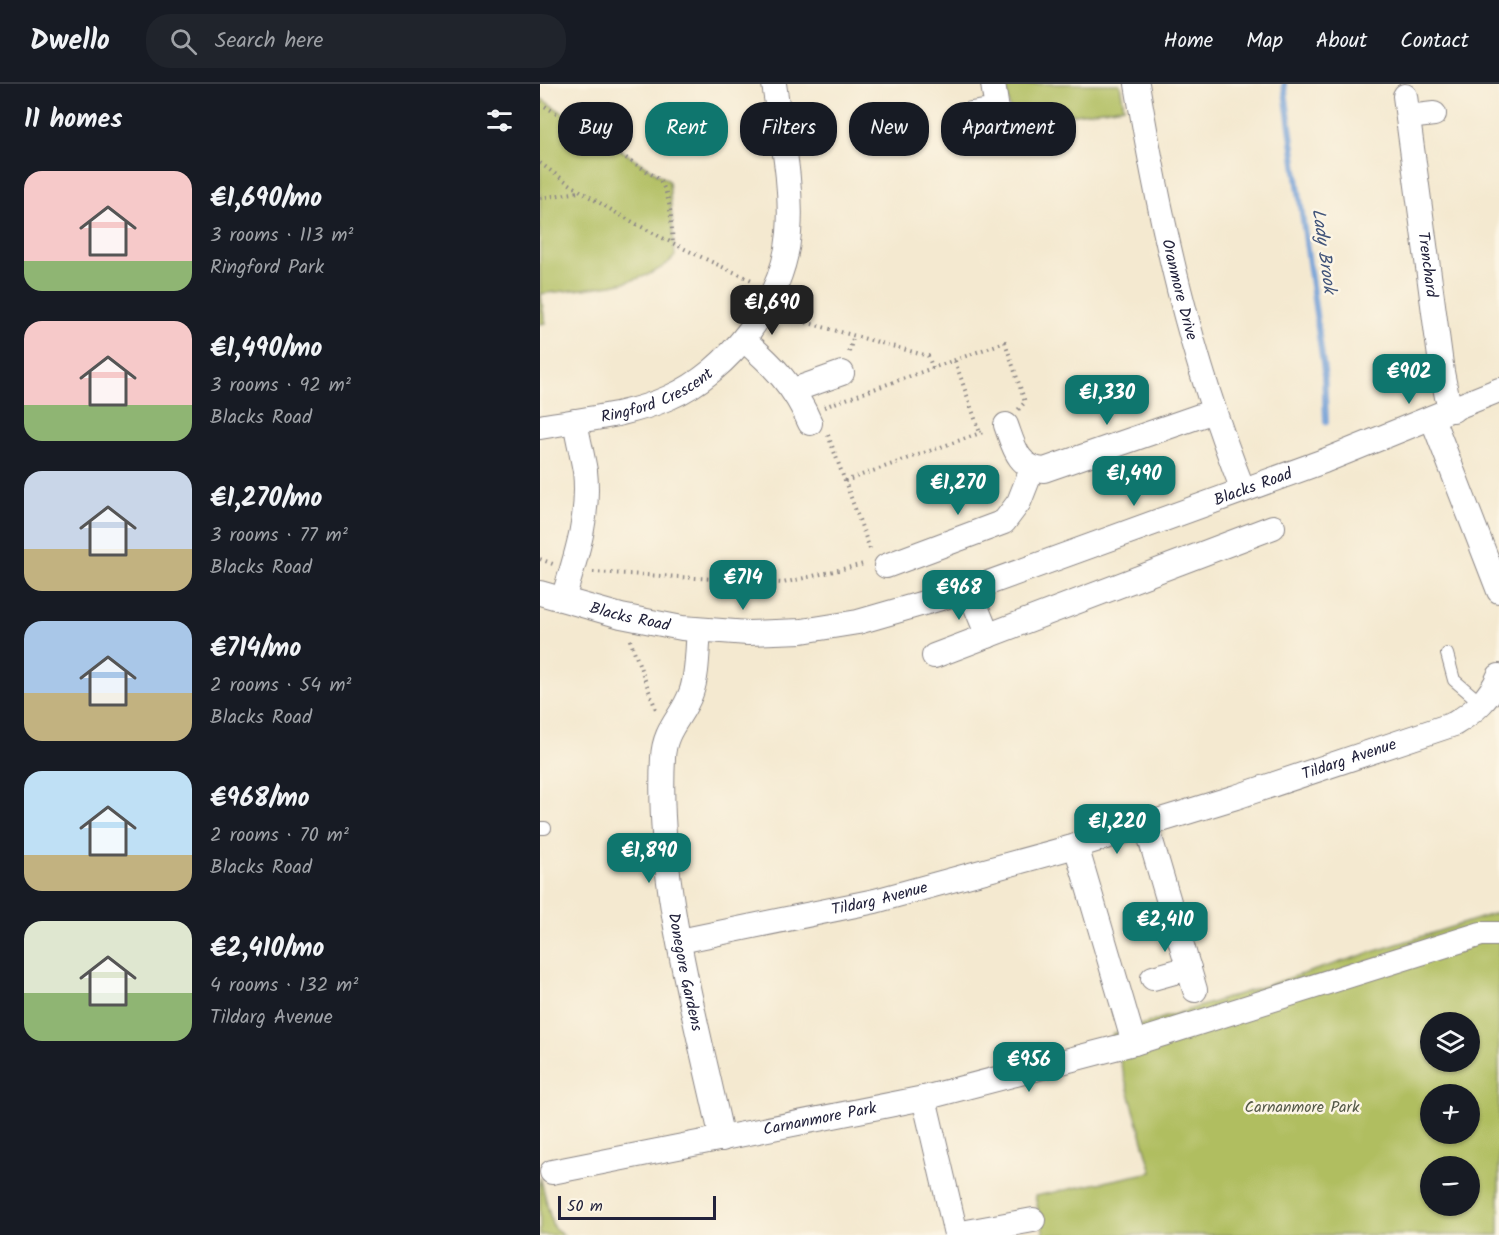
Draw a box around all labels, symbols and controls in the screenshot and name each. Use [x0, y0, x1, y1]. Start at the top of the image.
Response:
search box [146, 14, 566, 68]
text: Dwello [30, 19, 110, 64]
text: Search here [215, 24, 323, 59]
icon: search [167, 25, 200, 58]
text: Home [1164, 25, 1213, 58]
text: Map [1246, 25, 1283, 58]
text: About [1316, 25, 1367, 58]
text: Contact [1400, 25, 1469, 58]
text: 11 homes [24, 99, 122, 141]
chip: Buy [558, 102, 633, 156]
chip: Rent [645, 102, 728, 156]
chip: Filters [740, 102, 837, 156]
chip: New [849, 102, 929, 156]
chip: Apartment [941, 102, 1076, 156]
icon: filters [483, 104, 516, 137]
text: €1,690/mo [210, 178, 322, 220]
icon: home [72, 195, 144, 267]
water label: Lady Brook [1303, 207, 1344, 298]
text: 3 rooms · 113 m² [210, 220, 353, 252]
street label: Trenchard [1411, 230, 1445, 300]
street label: Oranmore Drive [1155, 237, 1204, 343]
text: Ringford Park [210, 252, 324, 284]
pin: €1,690 [723, 285, 821, 336]
text: €1,690 [744, 288, 800, 320]
text: €1,490/mo [210, 328, 322, 370]
icon: home [72, 345, 144, 417]
pin: €902 [1373, 354, 1445, 405]
text: €902 [1387, 357, 1431, 389]
street label: Ringford Crescent [599, 361, 719, 429]
text: 3 rooms · 92 m² [210, 370, 351, 402]
pin: €1,330 [1058, 375, 1156, 426]
text: €1,330 [1079, 378, 1135, 410]
text: Blacks Road [210, 402, 312, 434]
pin: €1,490 [1085, 456, 1183, 507]
text: €1,490 [1106, 459, 1162, 491]
street label: Blacks Road [1210, 461, 1297, 512]
pin: €1,270 [909, 465, 1007, 516]
text: €1,270 [930, 468, 986, 500]
text: €1,270/mo [210, 478, 322, 520]
icon: home [72, 495, 144, 567]
text: 3 rooms · 77 m² [210, 520, 348, 552]
text: Blacks Road [210, 552, 312, 584]
pin: €714 [707, 560, 779, 611]
text: €714 [723, 563, 763, 595]
pin: €968 [923, 570, 995, 621]
text: €968 [936, 573, 982, 605]
street label: Blacks Road [587, 595, 673, 638]
text: €714/mo [210, 628, 301, 670]
icon: home [72, 645, 144, 717]
text: 2 rooms · 54 m² [210, 670, 351, 702]
text: Blacks Road [210, 702, 312, 734]
street label: Tildarg Avenue [1298, 732, 1400, 787]
text: €968/mo [210, 778, 310, 820]
icon: home [72, 795, 144, 867]
pin: €1,220 [1068, 804, 1166, 855]
text: €1,220 [1088, 807, 1146, 839]
text: 2 rooms · 70 m² [210, 820, 349, 852]
pin: €1,890 [600, 833, 698, 884]
text: €1,890 [621, 836, 677, 868]
text: Blacks Road [210, 852, 312, 884]
street label: Tildarg Avenue [829, 875, 930, 922]
pin: €2,410 [1116, 902, 1214, 953]
text: €2,410 [1137, 905, 1193, 937]
street label: Donegore Gardens [661, 911, 710, 1034]
text: €2,410/mo [210, 928, 324, 970]
icon: home [72, 945, 144, 1017]
text: 4 rooms · 132 m² [210, 970, 358, 1002]
text: Tildarg Avenue [210, 1002, 333, 1034]
map controls [1420, 1012, 1480, 1216]
button: layers [1420, 1012, 1480, 1072]
pin: €956 [993, 1042, 1065, 1093]
text: €956 [1007, 1045, 1051, 1077]
button: + [1420, 1084, 1480, 1144]
street label: Carnanmore Park [761, 1095, 879, 1142]
park label: Carnanmore Park [1245, 1095, 1360, 1120]
button: − [1420, 1156, 1480, 1216]
scale bar [558, 1193, 716, 1220]
text: 50 m [567, 1194, 603, 1219]

